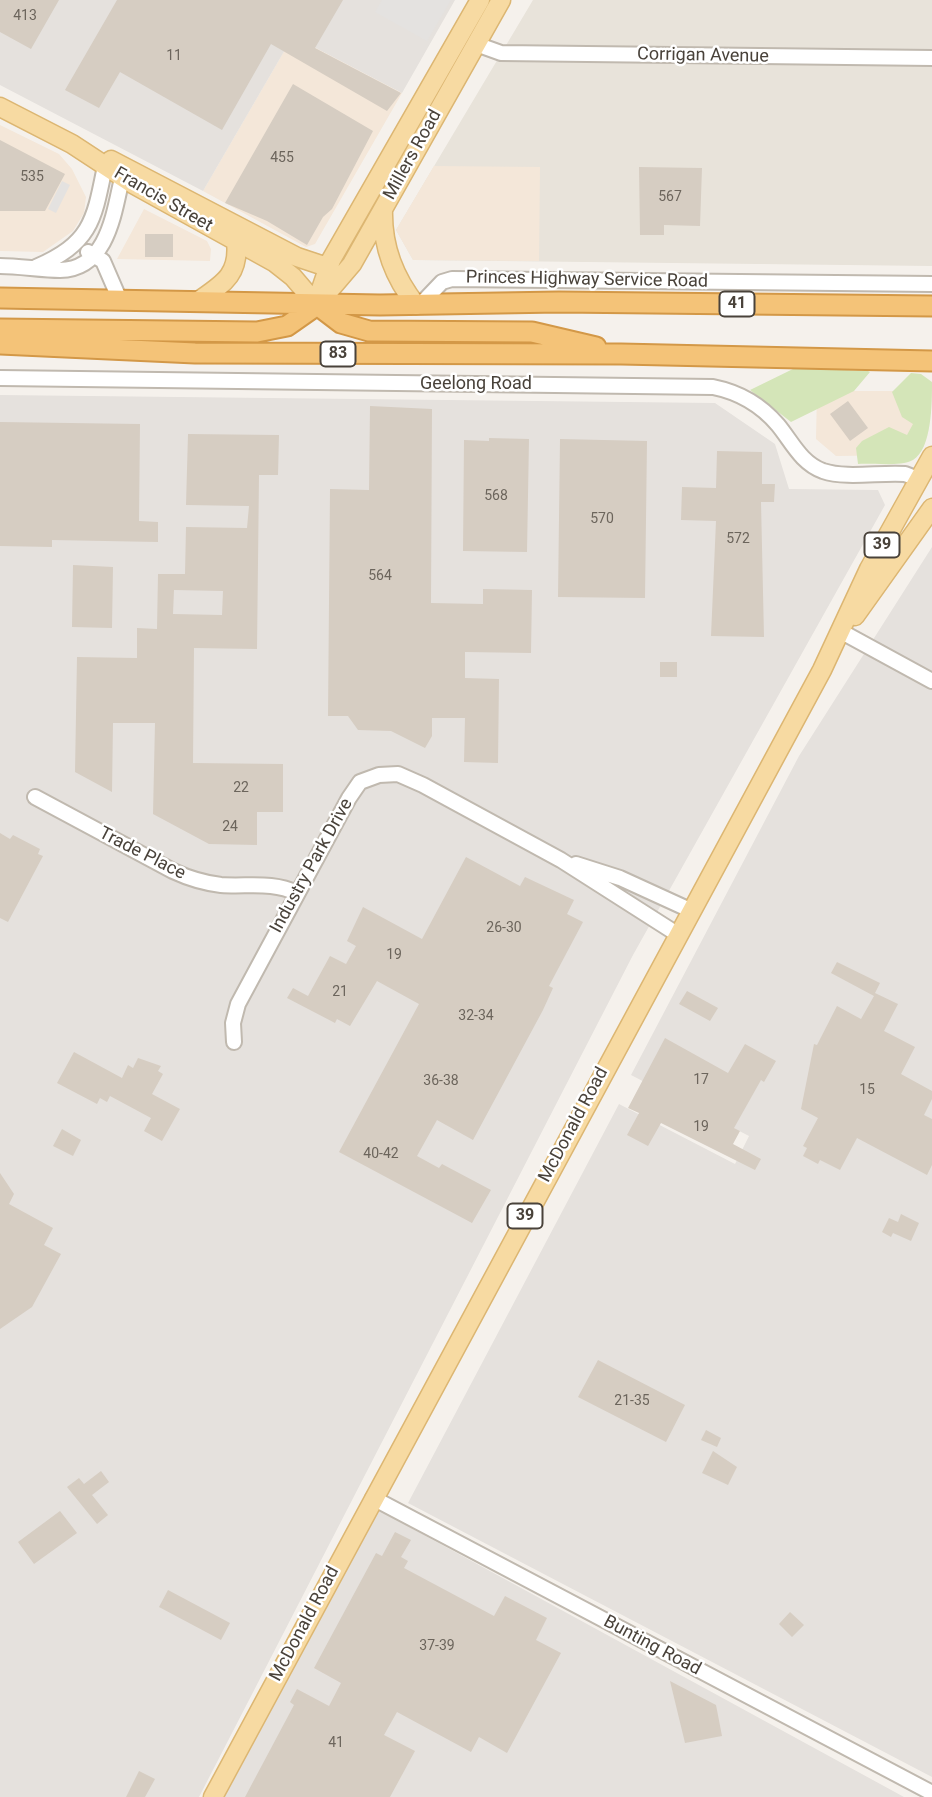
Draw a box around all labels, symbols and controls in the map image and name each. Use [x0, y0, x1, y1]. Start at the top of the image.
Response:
house number: 413 [13, 8, 37, 24]
street label: Corrigan Avenue [637, 44, 769, 68]
house number: 11 [166, 48, 182, 64]
street label: Millers Road [379, 106, 447, 204]
house number: 455 [270, 150, 294, 166]
street label: Francis Street [110, 163, 216, 237]
house number: 535 [20, 169, 44, 185]
house number: 567 [658, 189, 682, 205]
street label: Princes Highway Service Road [466, 267, 708, 293]
road number: 41 [720, 292, 754, 316]
road number: 83 [320, 342, 356, 366]
street label: Geelong Road [420, 373, 532, 395]
house number: 568 [484, 488, 508, 504]
house number: 570 [590, 511, 614, 527]
house number: 572 [726, 531, 750, 547]
road number: 39 [864, 532, 900, 558]
house number: 564 [368, 568, 392, 584]
house number: 22 [233, 780, 249, 796]
street label: Industry Park Drive [266, 795, 358, 937]
house number: 24 [222, 819, 238, 835]
street label: Trade Place [95, 823, 189, 885]
house number: 26-30 [486, 920, 522, 936]
house number: 19 [386, 947, 402, 963]
house number: 21 [332, 984, 348, 1000]
house number: 32-34 [458, 1008, 494, 1024]
street label: McDonald Road [535, 1064, 613, 1186]
house number: 17 [693, 1072, 709, 1088]
house number: 36-38 [423, 1073, 459, 1089]
house number: 15 [859, 1082, 875, 1098]
house number: 19 [693, 1119, 709, 1135]
house number: 40-42 [363, 1146, 399, 1162]
road number: 39 [508, 1204, 542, 1228]
house number: 21-35 [614, 1393, 650, 1409]
street label: McDonald Road [266, 1563, 344, 1685]
street label: Bunting Road [600, 1611, 704, 1681]
house number: 37-39 [419, 1638, 455, 1654]
house number: 41 [328, 1735, 344, 1751]

